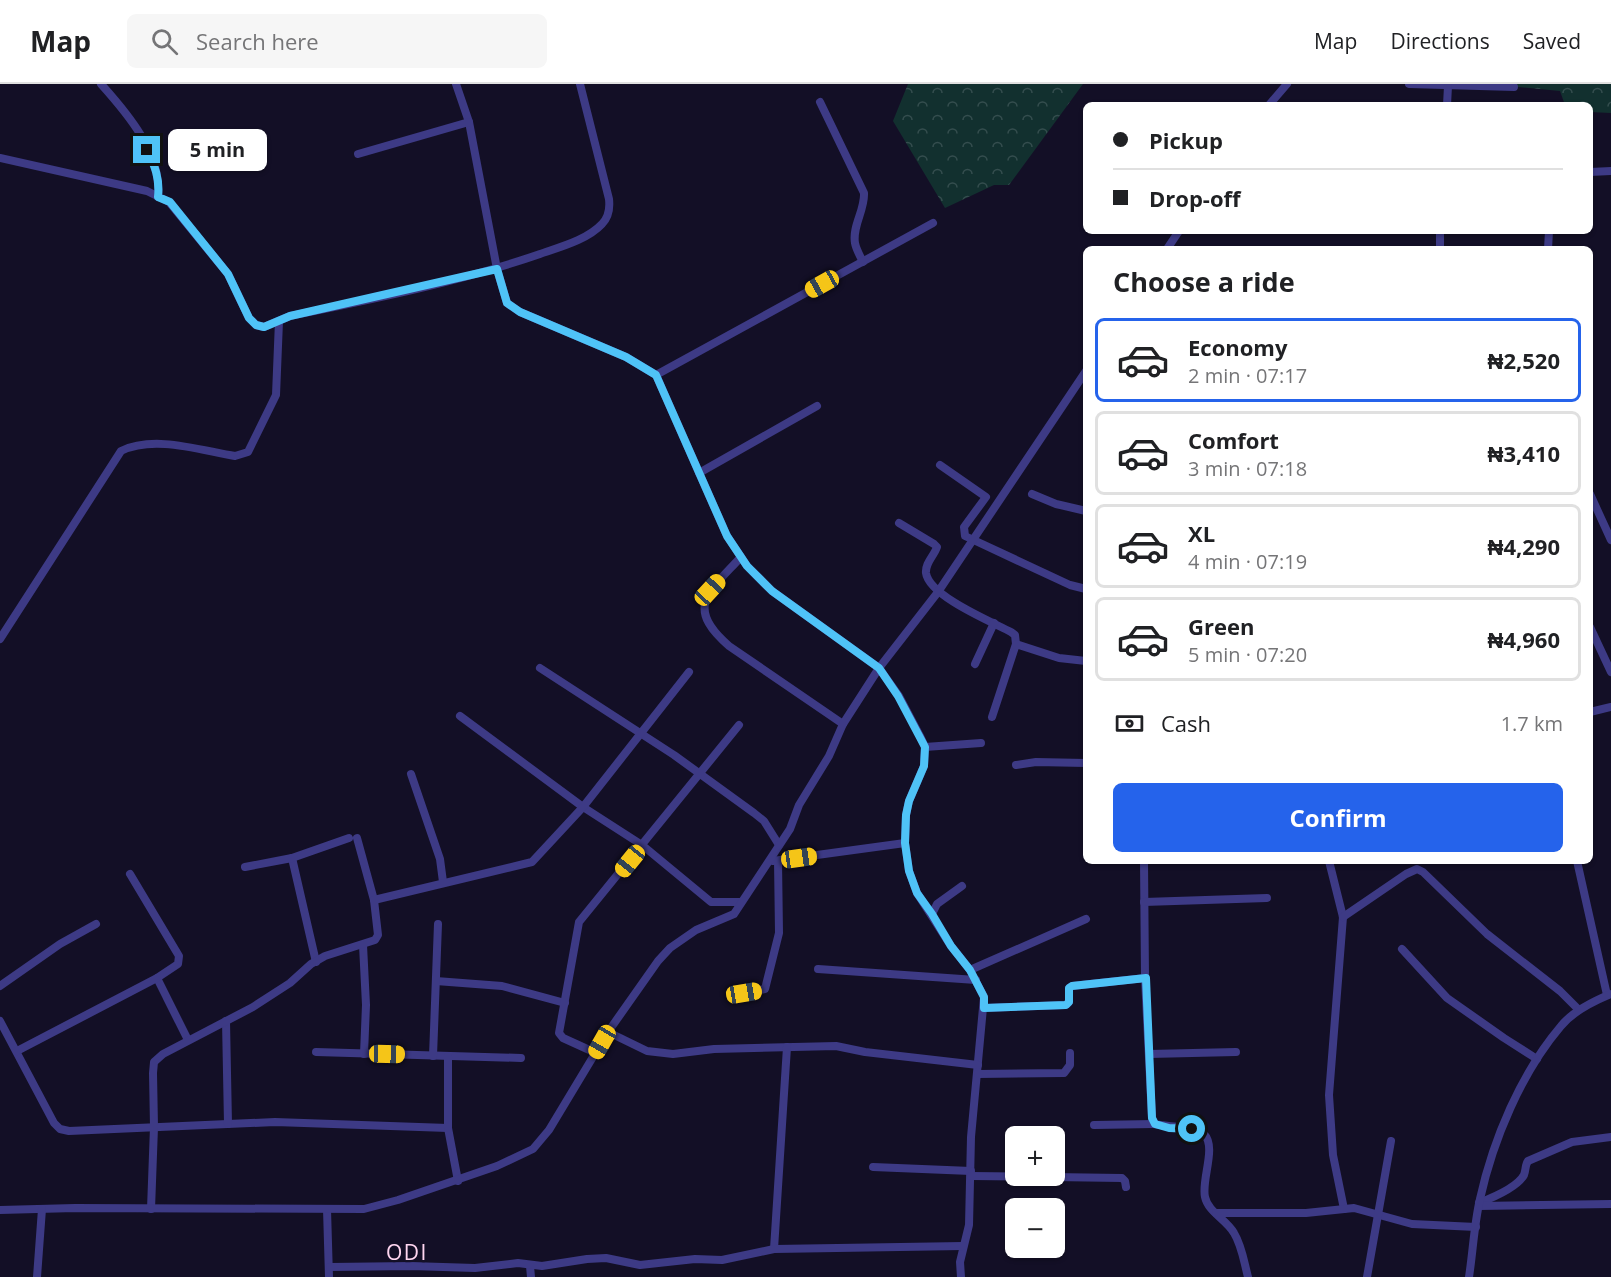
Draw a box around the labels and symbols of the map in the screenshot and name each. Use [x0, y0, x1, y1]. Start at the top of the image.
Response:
callout: 5 min [168, 129, 267, 171]
route end [133, 136, 160, 163]
car [802, 267, 842, 301]
car [691, 571, 729, 609]
car [612, 841, 648, 881]
car [780, 847, 818, 869]
car [725, 981, 763, 1005]
car [585, 1022, 619, 1062]
car [369, 1045, 405, 1063]
route start [1178, 1115, 1205, 1142]
district label: ODI [386, 1238, 428, 1266]

